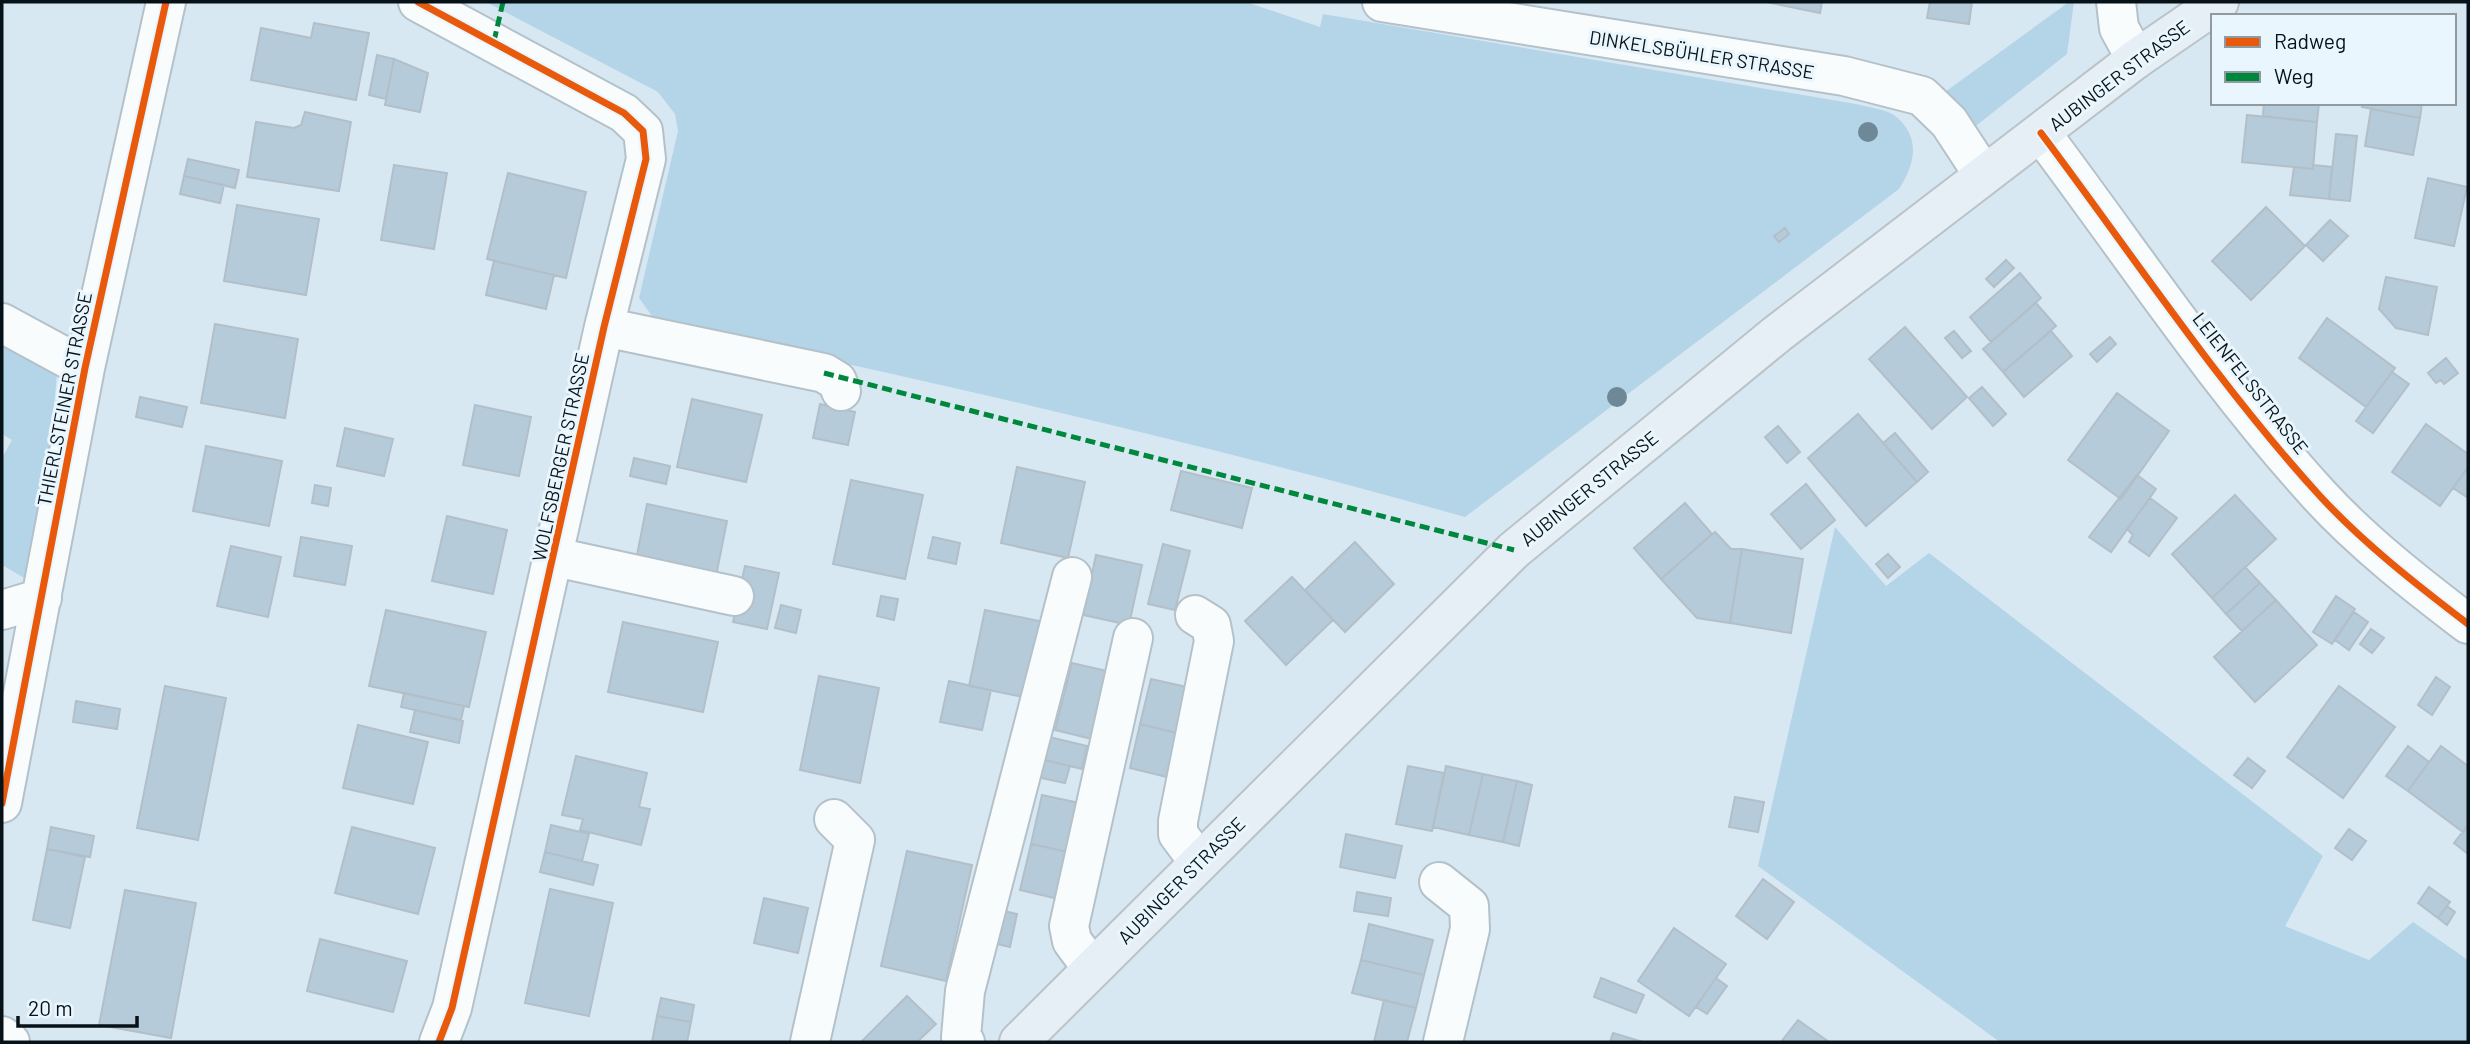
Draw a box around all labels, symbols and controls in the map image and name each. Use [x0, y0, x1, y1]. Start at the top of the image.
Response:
legend [2211, 14, 2456, 105]
street label: AUBINGER STRASSE [2044, 15, 2194, 135]
street label: DINKELSBÜHLER STRASSE [1588, 25, 1816, 83]
text: Radweg [2274, 28, 2346, 53]
text: Weg [2274, 63, 2314, 88]
street label: THIERLSTEINER STRASSE [32, 290, 96, 508]
street label: LEIENFELSSTRASSE [2188, 307, 2314, 459]
street label: WOLFSBERGER STRASSE [527, 351, 593, 563]
street label: AUBINGER STRASSE [1516, 425, 1662, 551]
street label: AUBINGER STRASSE [1113, 812, 1249, 948]
scale bar [18, 984, 136, 1028]
text: 20 m [28, 995, 73, 1020]

